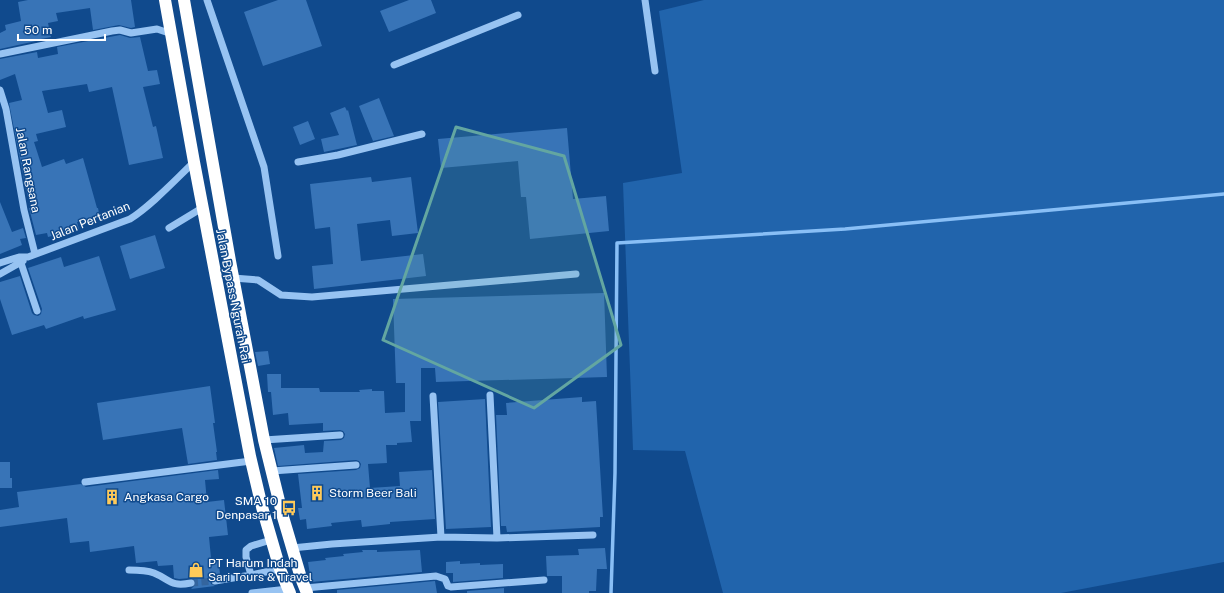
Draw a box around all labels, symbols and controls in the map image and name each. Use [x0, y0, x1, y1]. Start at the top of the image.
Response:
scale bar [18, 16, 105, 42]
text: 50 m [24, 23, 52, 37]
street label: Jalan Rangsana [13, 126, 43, 214]
street label: Jalan Pertanian [48, 199, 132, 243]
street label: Jalan Bypass Ngurah Rai [213, 228, 253, 364]
building icon: Storm Beer Bali [308, 484, 326, 502]
place label: Storm Beer Bali [329, 486, 417, 500]
building icon: Angkasa Cargo [103, 488, 121, 506]
place label: Angkasa Cargo [124, 490, 209, 504]
place label: SMA 10 Denpasar 1 [216, 494, 277, 522]
bus stop icon: SMA 10 Denpasar 1 [280, 499, 298, 517]
place label: PT Harum Indah Sari Tours & Travel [208, 556, 313, 584]
shop icon: PT Harum Indah Sari Tours & Travel [187, 561, 205, 579]

